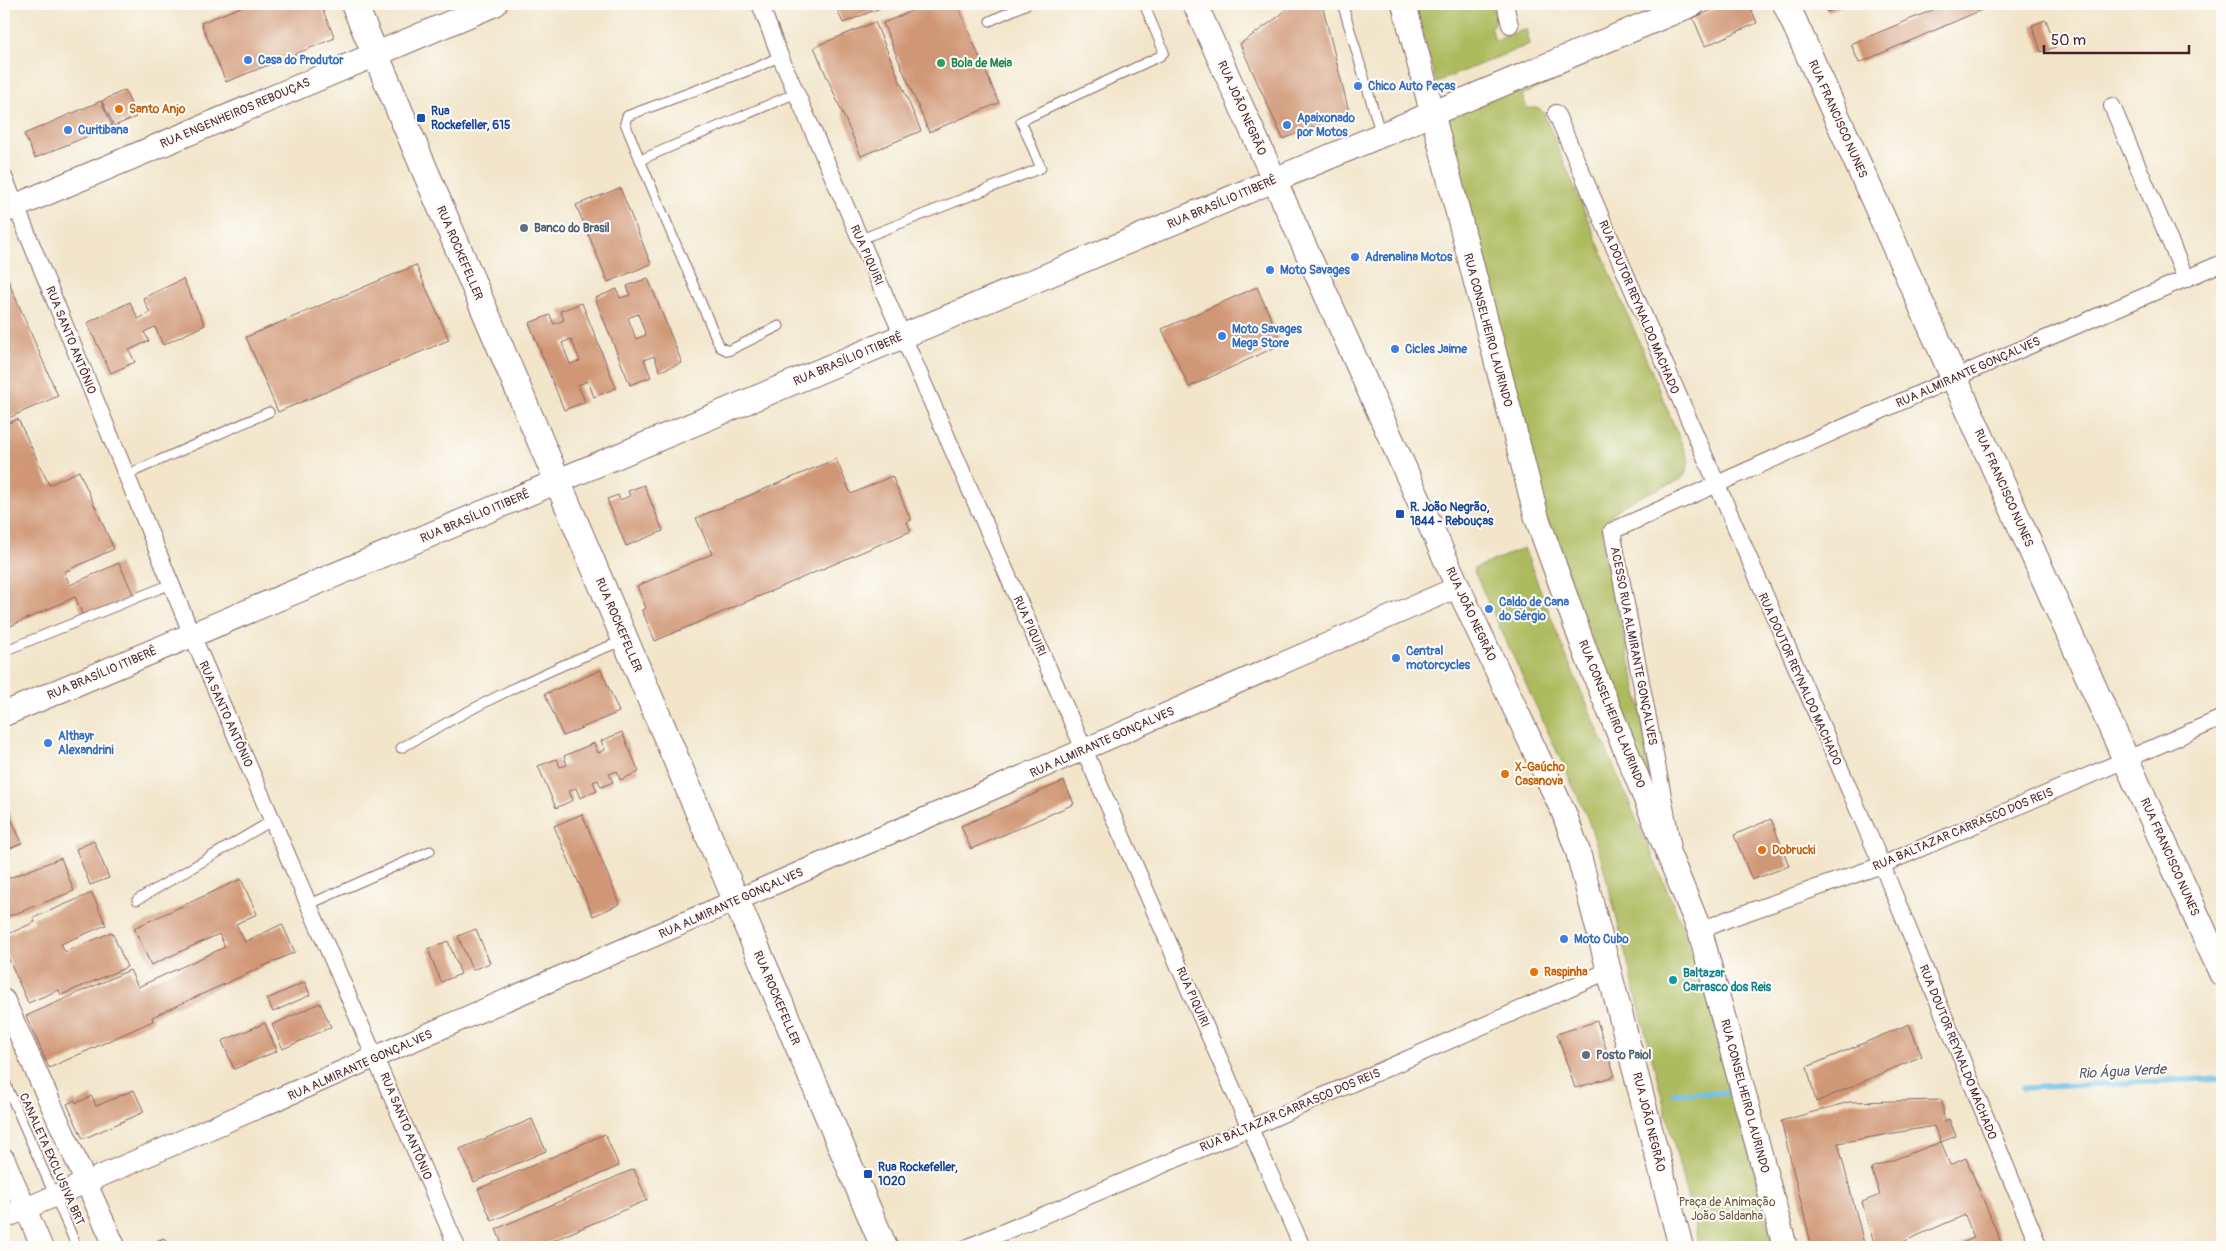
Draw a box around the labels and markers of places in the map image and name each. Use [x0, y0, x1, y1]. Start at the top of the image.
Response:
place label: Casa do Produtor [258, 53, 344, 68]
marker: Casa do Produtor [242, 54, 254, 66]
place label: Bola de Meia [951, 56, 1012, 71]
marker: Bola de Meia [935, 57, 947, 69]
place label: Chico Auto Peças [1368, 79, 1456, 94]
marker: Chico Auto Peças [1352, 80, 1364, 92]
place label: Santo Anjo [129, 102, 186, 117]
marker: Santo Anjo [113, 103, 125, 115]
place label: Rua Rockefeller, 615 [431, 104, 511, 133]
place label: Apaixonado por Motos [1297, 111, 1356, 140]
marker: Rua Rockefeller, 615 [415, 112, 427, 124]
marker: Apaixonado por Motos [1281, 119, 1293, 131]
place label: Curitibana [78, 123, 129, 138]
marker: Curitibana [62, 124, 74, 136]
place label: Banco do Brasil [534, 221, 610, 236]
marker: Banco do Brasil [518, 222, 530, 234]
place label: Adrenalina Motos [1365, 250, 1453, 265]
marker: Adrenalina Motos [1349, 251, 1361, 263]
place label: Moto Savages [1280, 263, 1350, 278]
marker: Moto Savages [1264, 264, 1276, 276]
place label: Moto Savages Mega Store [1232, 322, 1302, 351]
marker: Moto Savages Mega Store [1216, 330, 1228, 342]
place label: Cicles Jaime [1405, 342, 1468, 357]
marker: Cicles Jaime [1389, 343, 1401, 355]
place label: R. João Negrão, 1844 - Rebouças [1410, 500, 1494, 529]
marker: R. João Negrão, 1844 - Rebouças [1394, 508, 1406, 520]
place label: Caldo de Cana do Sérgio [1499, 595, 1569, 624]
marker: Caldo de Cana do Sérgio [1483, 603, 1495, 615]
place label: Central motorcycles [1406, 644, 1471, 673]
marker: Central motorcycles [1390, 652, 1402, 664]
place label: Althayr Alexandrini [58, 729, 114, 758]
marker: Althayr Alexandrini [42, 737, 54, 749]
place label: X-Gaúcho Casanova [1515, 760, 1565, 789]
marker: X-Gaúcho Casanova [1499, 768, 1511, 780]
place label: Dobrucki [1772, 843, 1815, 858]
marker: Dobrucki [1756, 844, 1768, 856]
place label: Moto Cubo [1574, 932, 1629, 947]
marker: Moto Cubo [1558, 933, 1570, 945]
place label: Raspinha [1544, 965, 1588, 980]
marker: Raspinha [1528, 966, 1540, 978]
place label: Baltazar Carrasco dos Reis [1683, 966, 1772, 995]
marker: Baltazar Carrasco dos Reis [1667, 974, 1679, 986]
place label: Posto Paiol [1596, 1048, 1652, 1063]
marker: Posto Paiol [1580, 1049, 1592, 1061]
place label: Rua Rockefeller, 1020 [878, 1160, 958, 1189]
marker: Rua Rockefeller, 1020 [862, 1168, 874, 1180]

